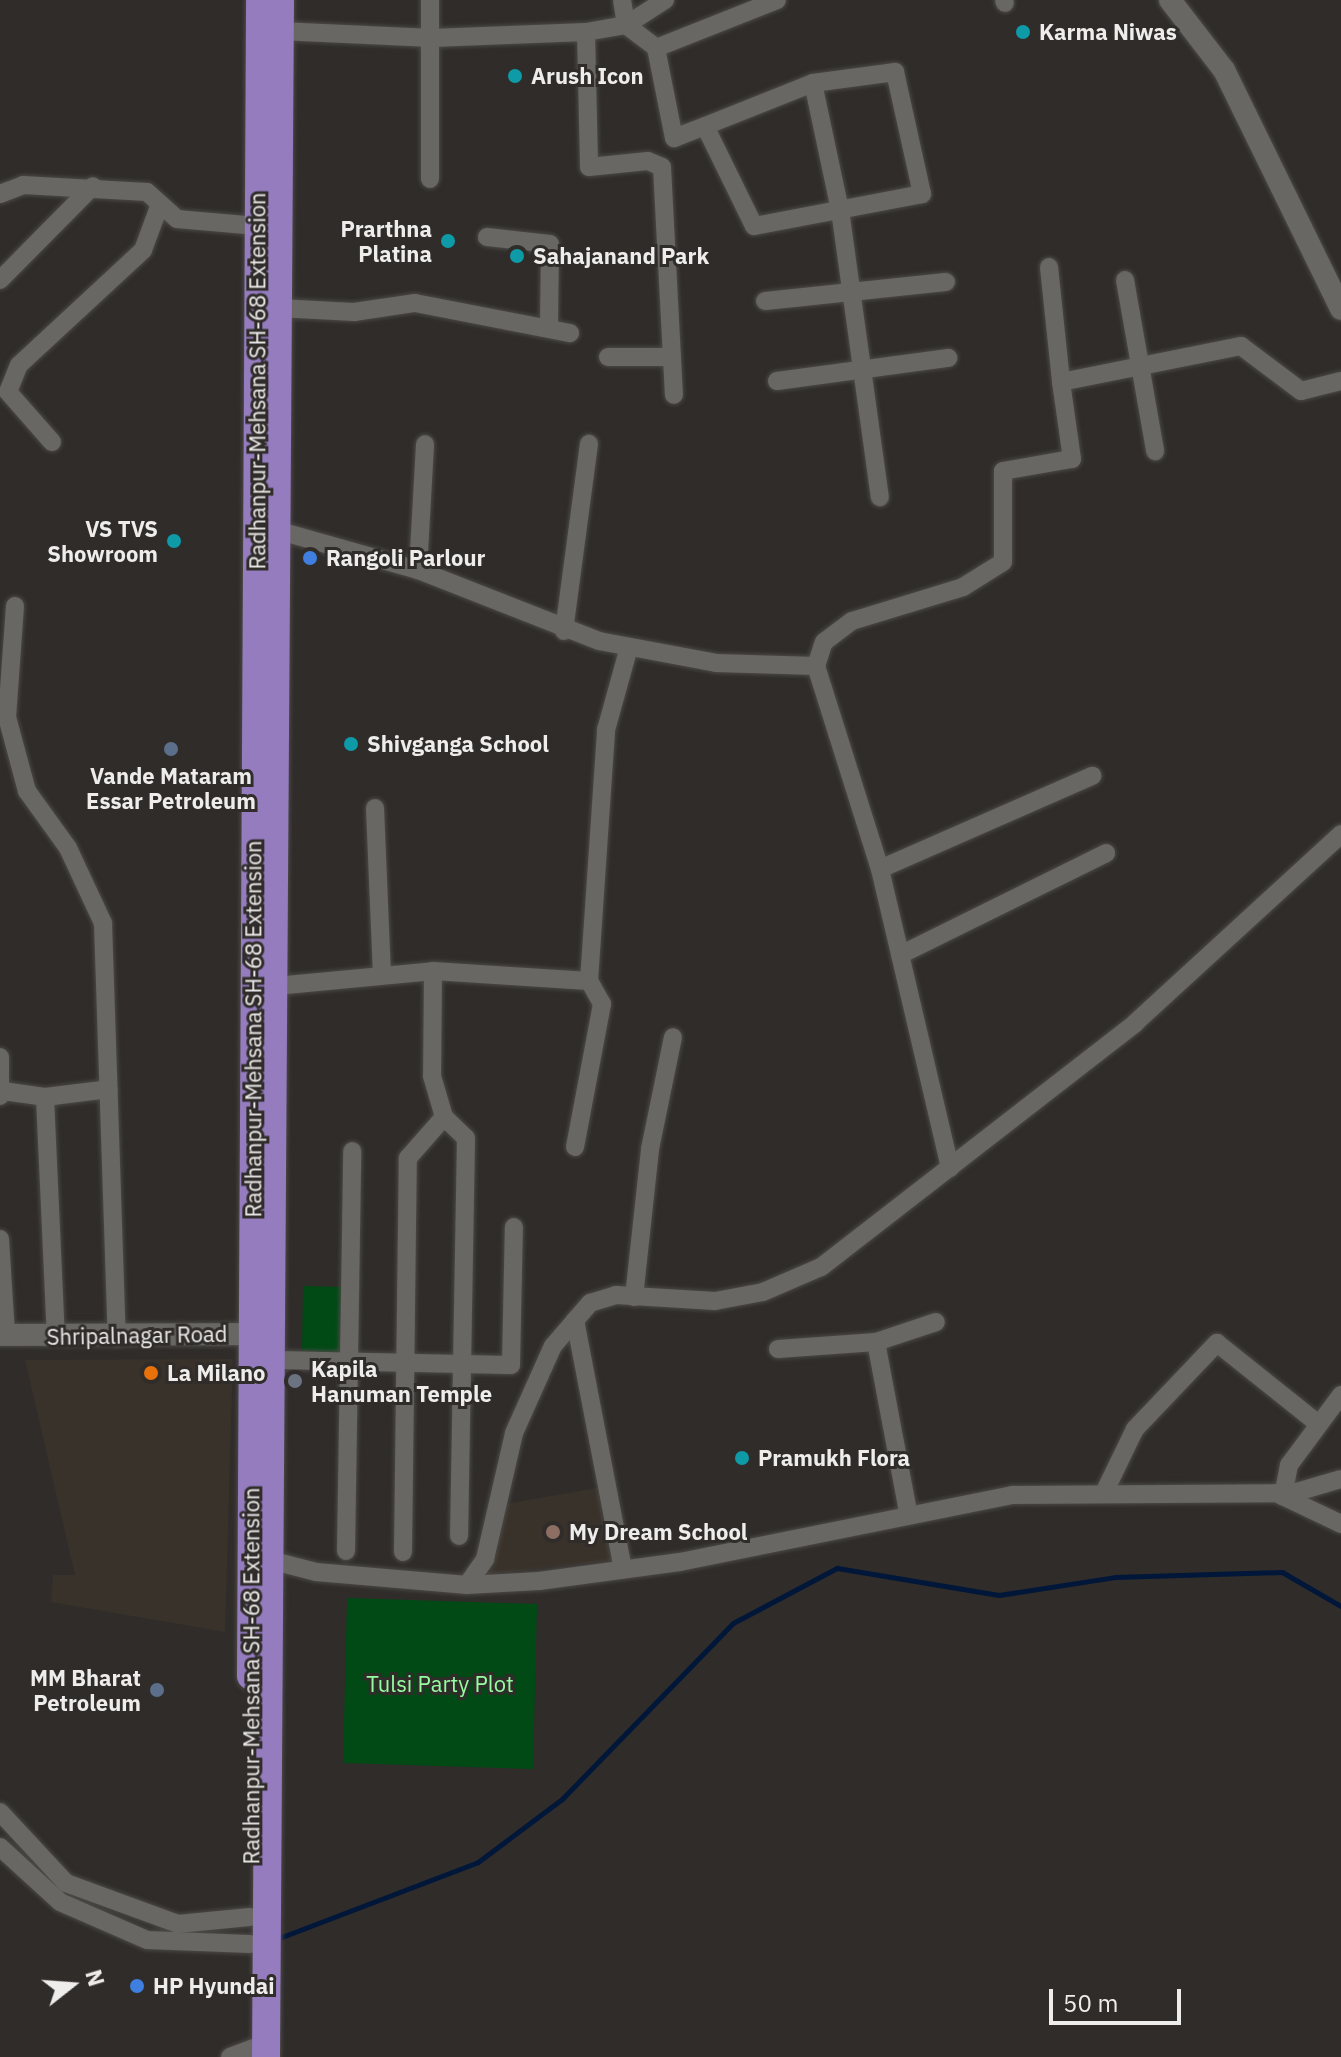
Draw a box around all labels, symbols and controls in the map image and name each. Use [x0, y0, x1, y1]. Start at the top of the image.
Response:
place label: Karma Niwas [1039, 19, 1177, 45]
marker: Karma Niwas [1014, 23, 1032, 41]
place label: Arush Icon [531, 63, 644, 89]
marker: Arush Icon [506, 67, 524, 85]
street label: Radhanpur-Mehsana SH-68 Extension [244, 192, 270, 570]
place label: Prarthna Platina [341, 215, 432, 266]
marker: Prarthna Platina [439, 232, 457, 250]
place label: Sahajanand Park [533, 243, 709, 269]
marker: Sahajanand Park [508, 247, 526, 265]
place label: VS TVS Showroom [47, 515, 158, 566]
marker: VS TVS Showroom [165, 532, 183, 550]
place label: Rangoli Parlour [326, 545, 485, 571]
marker: Rangoli Parlour [301, 549, 319, 567]
place label: Shivganga School [367, 731, 549, 757]
marker: Shivganga School [342, 735, 360, 753]
marker: Vande Mataram Essar Petroleum [162, 740, 180, 758]
place label: Vande Mataram Essar Petroleum [86, 762, 256, 814]
street label: Radhanpur-Mehsana SH-68 Extension [240, 840, 266, 1218]
street label: Shripalnagar Road [46, 1320, 228, 1350]
place label: Kapila Hanuman Temple [311, 1355, 492, 1406]
place label: La Milano [167, 1360, 265, 1386]
marker: La Milano [142, 1364, 160, 1382]
marker: Kapila Hanuman Temple [286, 1372, 304, 1390]
place label: Pramukh Flora [758, 1445, 910, 1471]
marker: Pramukh Flora [733, 1449, 751, 1467]
street label: Radhanpur-Mehsana SH-68 Extension [238, 1487, 264, 1865]
place label: My Dream School [569, 1519, 748, 1545]
marker: My Dream School [544, 1523, 562, 1541]
place label: MM Bharat Petroleum [30, 1664, 141, 1716]
park label: Tulsi Party Plot [366, 1671, 514, 1697]
marker: MM Bharat Petroleum [148, 1681, 166, 1699]
north arrow [32, 1945, 112, 2025]
text: N [79, 1966, 112, 1990]
place label: HP Hyundai [153, 1973, 275, 1999]
scale bar [1053, 1973, 1185, 2023]
marker: HP Hyundai [128, 1977, 146, 1995]
text: 50 m [1063, 1987, 1118, 2019]

